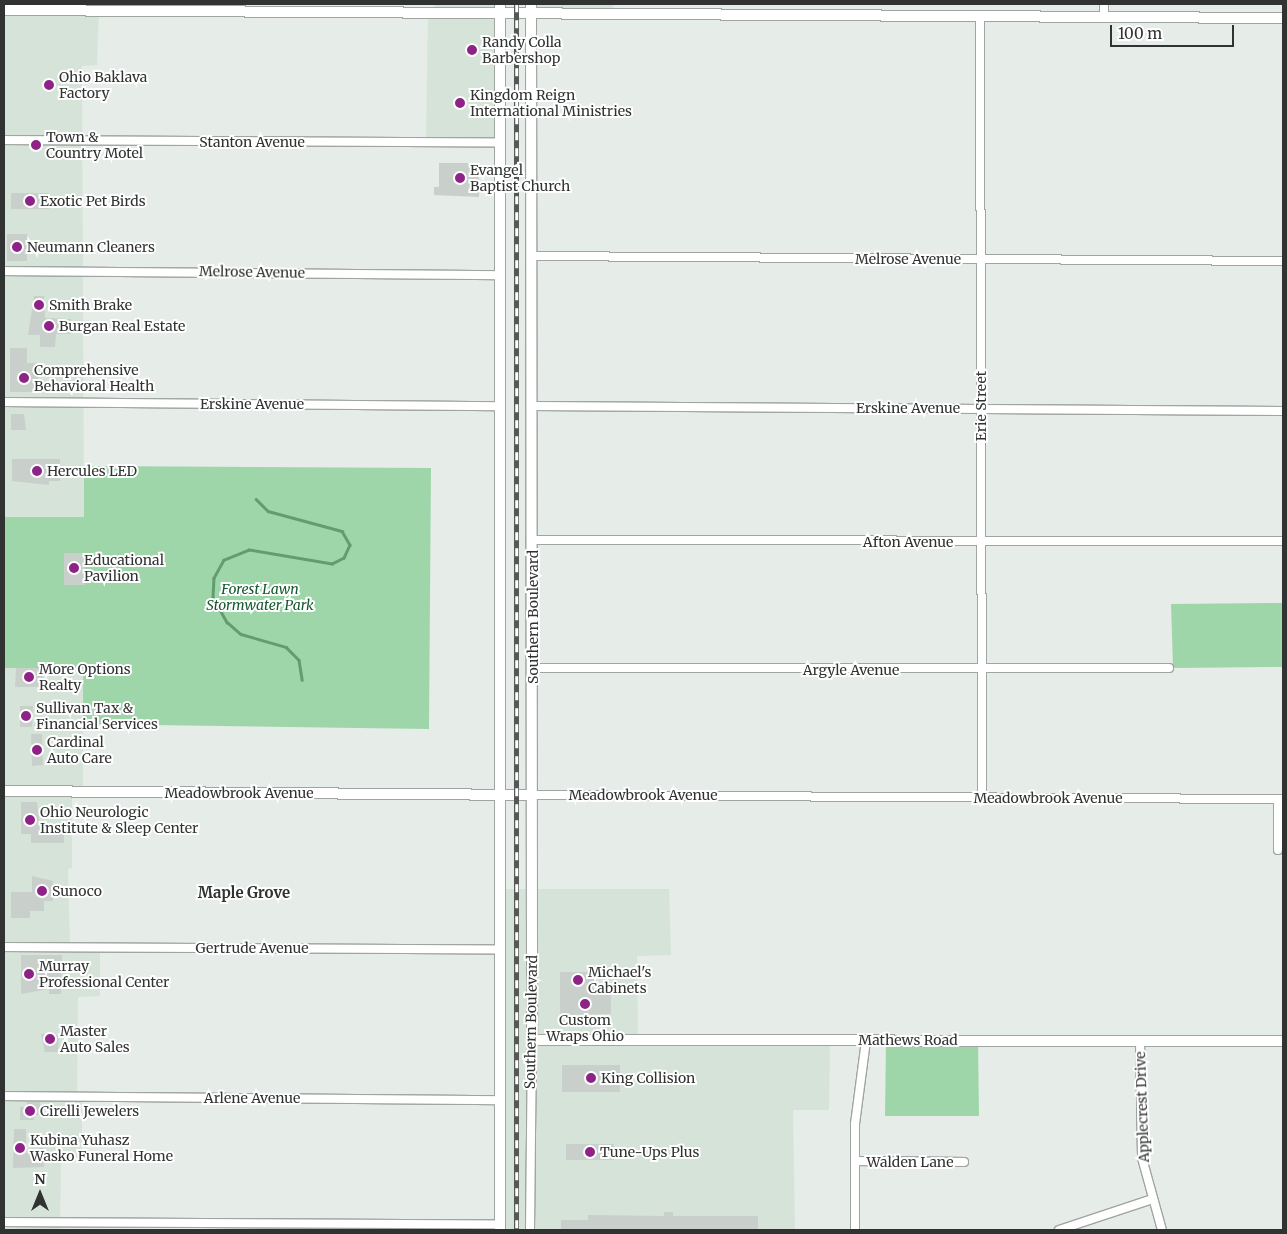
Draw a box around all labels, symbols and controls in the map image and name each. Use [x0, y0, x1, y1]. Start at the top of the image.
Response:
scale bar [1112, 15, 1236, 47]
text: 100 m [1118, 24, 1162, 43]
place label: Randy Colla Barbershop [482, 34, 562, 66]
marker: Randy Colla Barbershop [466, 44, 478, 56]
place label: Ohio Baklava Factory [59, 69, 147, 102]
marker: Ohio Baklava Factory [43, 79, 55, 91]
place label: Kingdom Reign International Ministries [470, 87, 632, 120]
marker: Kingdom Reign International Ministries [454, 97, 466, 109]
place label: Town & Country Motel [46, 129, 143, 162]
street label: Stanton Avenue [199, 134, 305, 150]
marker: Town & Country Motel [30, 139, 42, 151]
place label: Evangel Baptist Church [470, 162, 570, 194]
marker: Evangel Baptist Church [454, 172, 466, 184]
place label: Exotic Pet Birds [40, 193, 146, 209]
marker: Exotic Pet Birds [24, 195, 36, 207]
place label: Neumann Cleaners [27, 239, 155, 255]
marker: Neumann Cleaners [11, 241, 23, 253]
street label: Melrose Avenue [855, 251, 961, 267]
street label: Melrose Avenue [199, 263, 305, 281]
place label: Smith Brake [49, 297, 132, 313]
marker: Smith Brake [33, 299, 45, 311]
place label: Burgan Real Estate [59, 318, 185, 334]
marker: Burgan Real Estate [43, 320, 55, 332]
place label: Comprehensive Behavioral Health [34, 362, 154, 394]
street label: Erie Street [973, 371, 989, 441]
marker: Comprehensive Behavioral Health [18, 372, 30, 384]
street label: Erskine Avenue [200, 396, 304, 412]
street label: Erskine Avenue [856, 400, 960, 416]
place label: Hercules LED [47, 463, 137, 479]
marker: Hercules LED [31, 465, 43, 477]
street label: Afton Avenue [863, 534, 953, 550]
street label: Southern Boulevard [525, 550, 541, 684]
place label: Educational Pavilion [84, 552, 164, 584]
marker: Educational Pavilion [68, 562, 80, 574]
park label: Forest Lawn Stormwater Park [206, 581, 314, 614]
place label: More Options Realty [39, 661, 131, 694]
street label: Argyle Avenue [803, 662, 899, 678]
marker: More Options Realty [23, 671, 35, 683]
place label: Sullivan Tax & Financial Services [36, 700, 158, 732]
marker: Sullivan Tax & Financial Services [20, 710, 32, 722]
place label: Cardinal Auto Care [47, 734, 112, 766]
marker: Cardinal Auto Care [31, 744, 43, 756]
street label: Meadowbrook Avenue [164, 785, 314, 801]
street label: Meadowbrook Avenue [568, 787, 718, 803]
street label: Meadowbrook Avenue [973, 790, 1123, 806]
place label: Ohio Neurologic Institute & Sleep Center [40, 804, 198, 836]
marker: Ohio Neurologic Institute & Sleep Center [24, 814, 36, 826]
place label: Sunoco [52, 883, 102, 899]
district label: Maple Grove [198, 884, 290, 902]
marker: Sunoco [36, 885, 48, 897]
street label: Gertrude Avenue [196, 940, 308, 956]
street label: Southern Boulevard [521, 955, 541, 1089]
place label: Murray Professional Center [39, 958, 169, 990]
place label: Michael's Cabinets [588, 964, 651, 996]
marker: Murray Professional Center [23, 968, 35, 980]
marker: Michael's Cabinets [572, 974, 584, 986]
marker: Custom Wraps Ohio [579, 998, 591, 1010]
place label: Custom Wraps Ohio [546, 1012, 624, 1044]
place label: Master Auto Sales [60, 1023, 130, 1056]
street label: Mathews Road [858, 1032, 958, 1048]
marker: Master Auto Sales [44, 1033, 56, 1045]
street label: Applecrest Drive [1132, 1051, 1152, 1163]
place label: King Collision [601, 1070, 695, 1086]
marker: King Collision [585, 1072, 597, 1084]
street label: Arlene Avenue [204, 1090, 300, 1106]
place label: Cirelli Jewelers [40, 1103, 139, 1119]
marker: Cirelli Jewelers [24, 1105, 36, 1117]
place label: Kubina Yuhasz Wasko Funeral Home [30, 1132, 173, 1164]
marker: Kubina Yuhasz Wasko Funeral Home [14, 1142, 26, 1154]
place label: Tune-Ups Plus [600, 1144, 699, 1160]
marker: Tune-Ups Plus [584, 1146, 596, 1158]
street label: Walden Lane [867, 1154, 953, 1170]
north arrow [15, 1169, 65, 1219]
text: N [34, 1170, 46, 1188]

